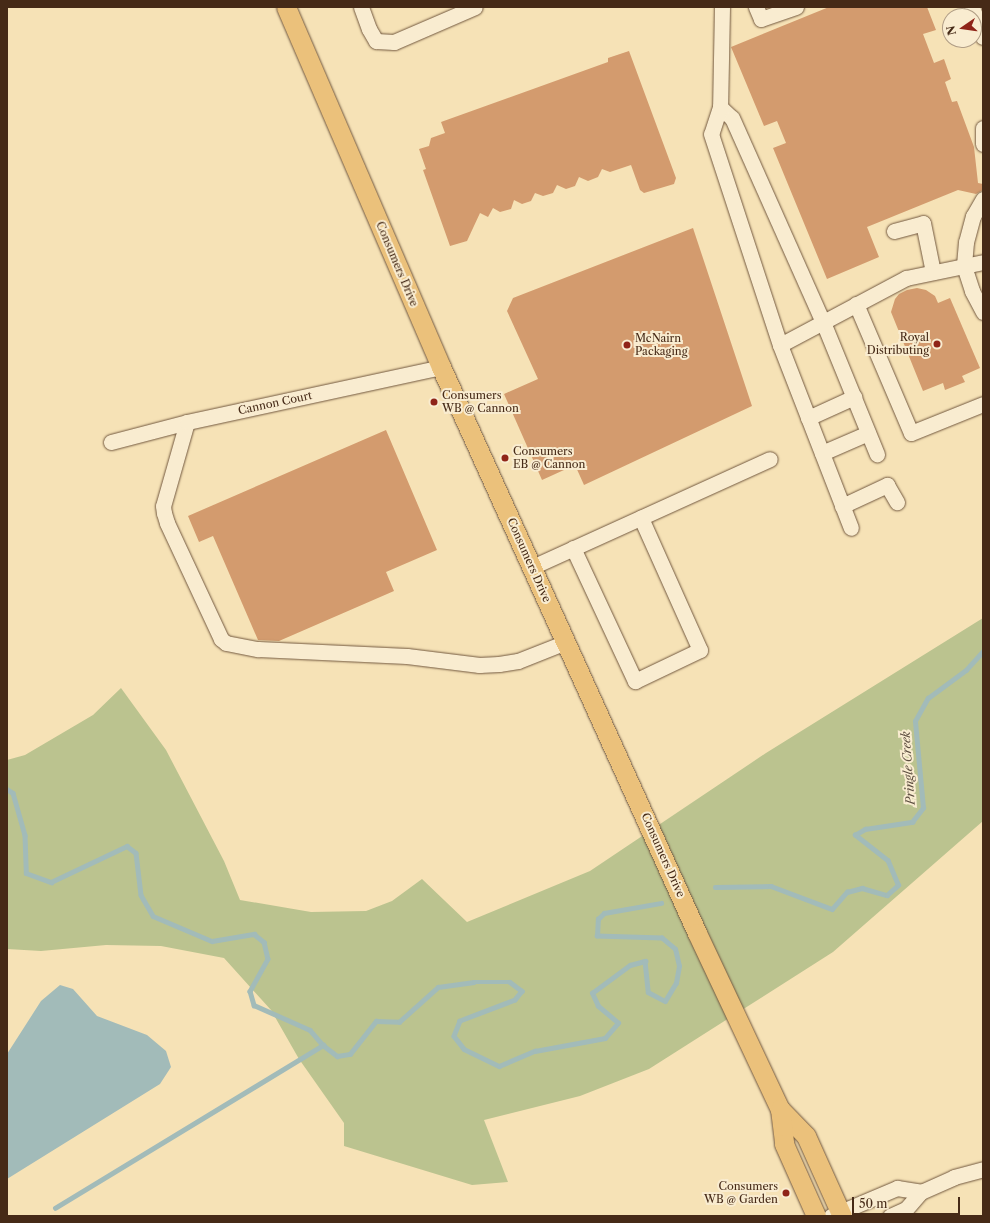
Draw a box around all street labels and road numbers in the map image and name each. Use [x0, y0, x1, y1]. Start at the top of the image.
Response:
street label: Consumers Drive [373, 220, 421, 308]
street label: Cannon Court [237, 389, 313, 417]
street label: Consumers Drive [504, 516, 554, 604]
street label: Consumers Drive [638, 811, 688, 899]

